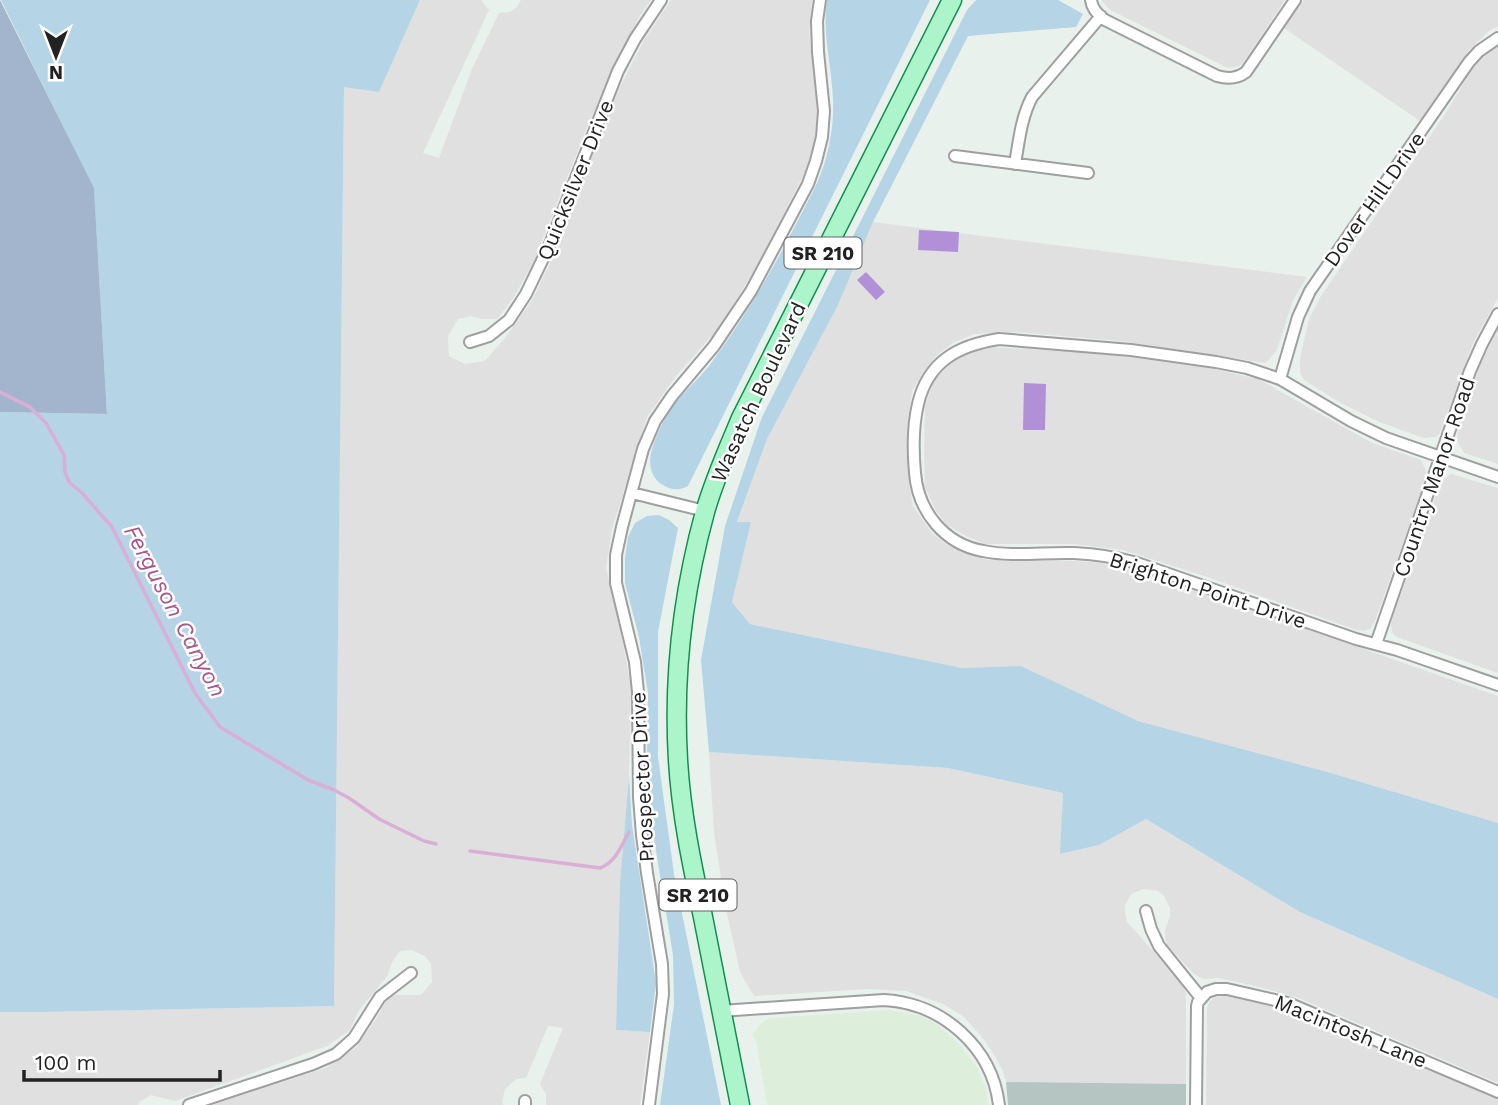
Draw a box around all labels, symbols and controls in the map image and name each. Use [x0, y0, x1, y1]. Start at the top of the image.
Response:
north arrow [21, 21, 91, 91]
text: N [49, 61, 63, 84]
street label: Quicksilver Drive [531, 96, 619, 264]
street label: Dover Hill Drive [1318, 127, 1430, 271]
road number: SR 210 [784, 238, 862, 268]
street label: Wasatch Boulevard [705, 298, 811, 486]
street label: Country Manor Road [1388, 374, 1480, 580]
water label: Ferguson Canyon [118, 520, 232, 702]
street label: Brighton Point Drive [1107, 546, 1309, 634]
street label: Prospector Drive [625, 691, 659, 863]
road number: SR 210 [660, 880, 736, 911]
street label: Macintosh Lane [1271, 989, 1431, 1073]
scale bar [24, 1038, 220, 1082]
text: 100 m [35, 1050, 97, 1075]

